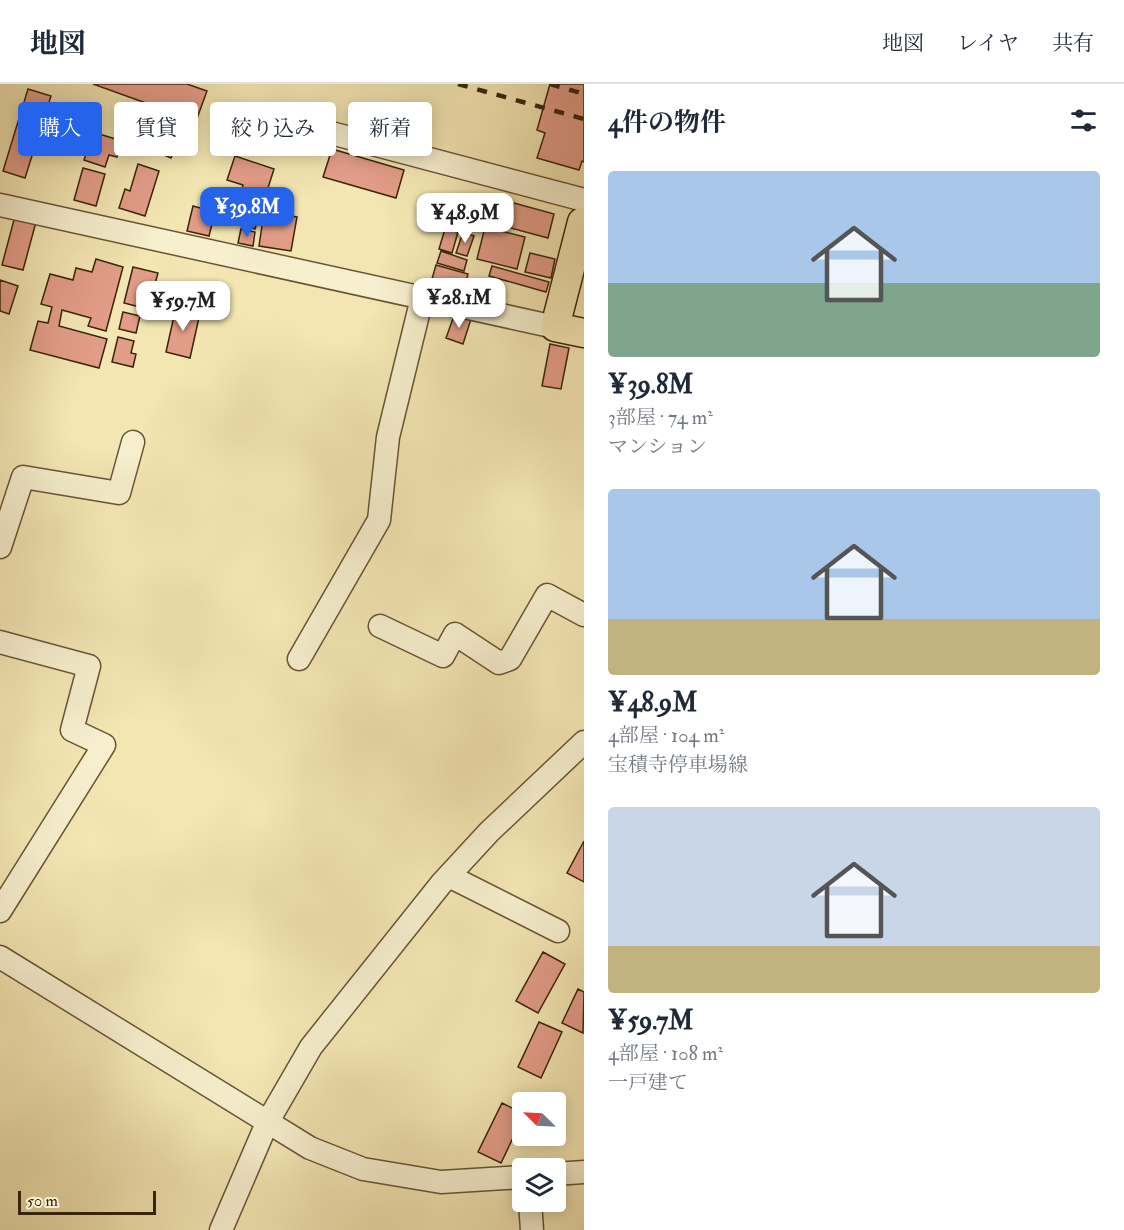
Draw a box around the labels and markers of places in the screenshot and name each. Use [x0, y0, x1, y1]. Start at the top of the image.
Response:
pin: ¥39.8M [198, 187, 296, 238]
pin: ¥48.9M [416, 193, 514, 244]
pin: ¥28.1M [410, 278, 508, 329]
pin: ¥59.7M [134, 281, 232, 332]

